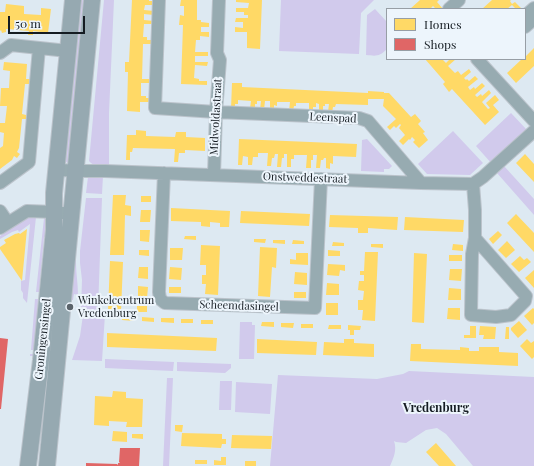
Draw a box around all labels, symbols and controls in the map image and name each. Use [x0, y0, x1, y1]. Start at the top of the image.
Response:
scale bar [10, 8, 87, 34]
legend [386, 8, 526, 60]
text: 50 m [15, 15, 41, 31]
text: Homes [424, 16, 462, 32]
text: Shops [424, 36, 456, 52]
street label: Midwoldastraat [207, 78, 225, 156]
street label: Leenspad [309, 110, 357, 126]
street label: Onstweddestraat [263, 170, 347, 186]
place label: Winkelcentrum Vredenburg [78, 294, 154, 320]
street label: Groningensingel [32, 298, 54, 380]
street label: Scheemdasingel [199, 298, 279, 314]
marker: Winkelcentrum Vredenburg [65, 302, 75, 312]
district label: Vredenburg [403, 401, 469, 415]

